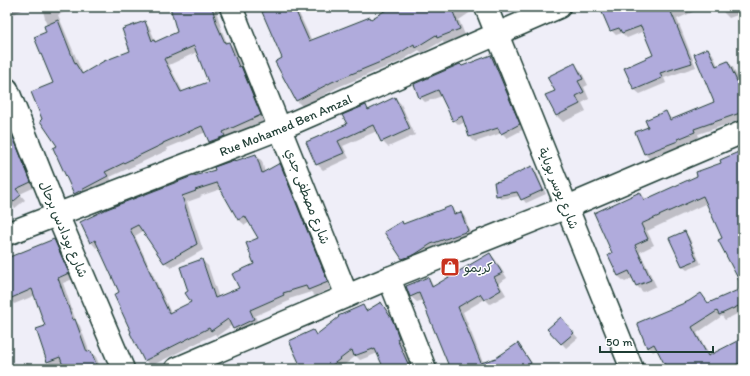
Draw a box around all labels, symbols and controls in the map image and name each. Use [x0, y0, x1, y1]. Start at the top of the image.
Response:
street label: Rue Mohamed Ben Amzal [217, 91, 354, 159]
street label: شارع يوسر بوباية [534, 145, 582, 232]
street label: شارع مصطفى جدي [280, 146, 333, 247]
street label: شارع بودادس برحال [35, 179, 91, 281]
shop icon: كريمو [439, 256, 461, 278]
place label: كريمو [463, 260, 493, 276]
scale bar [600, 328, 713, 354]
text: 50 m [606, 335, 632, 349]

